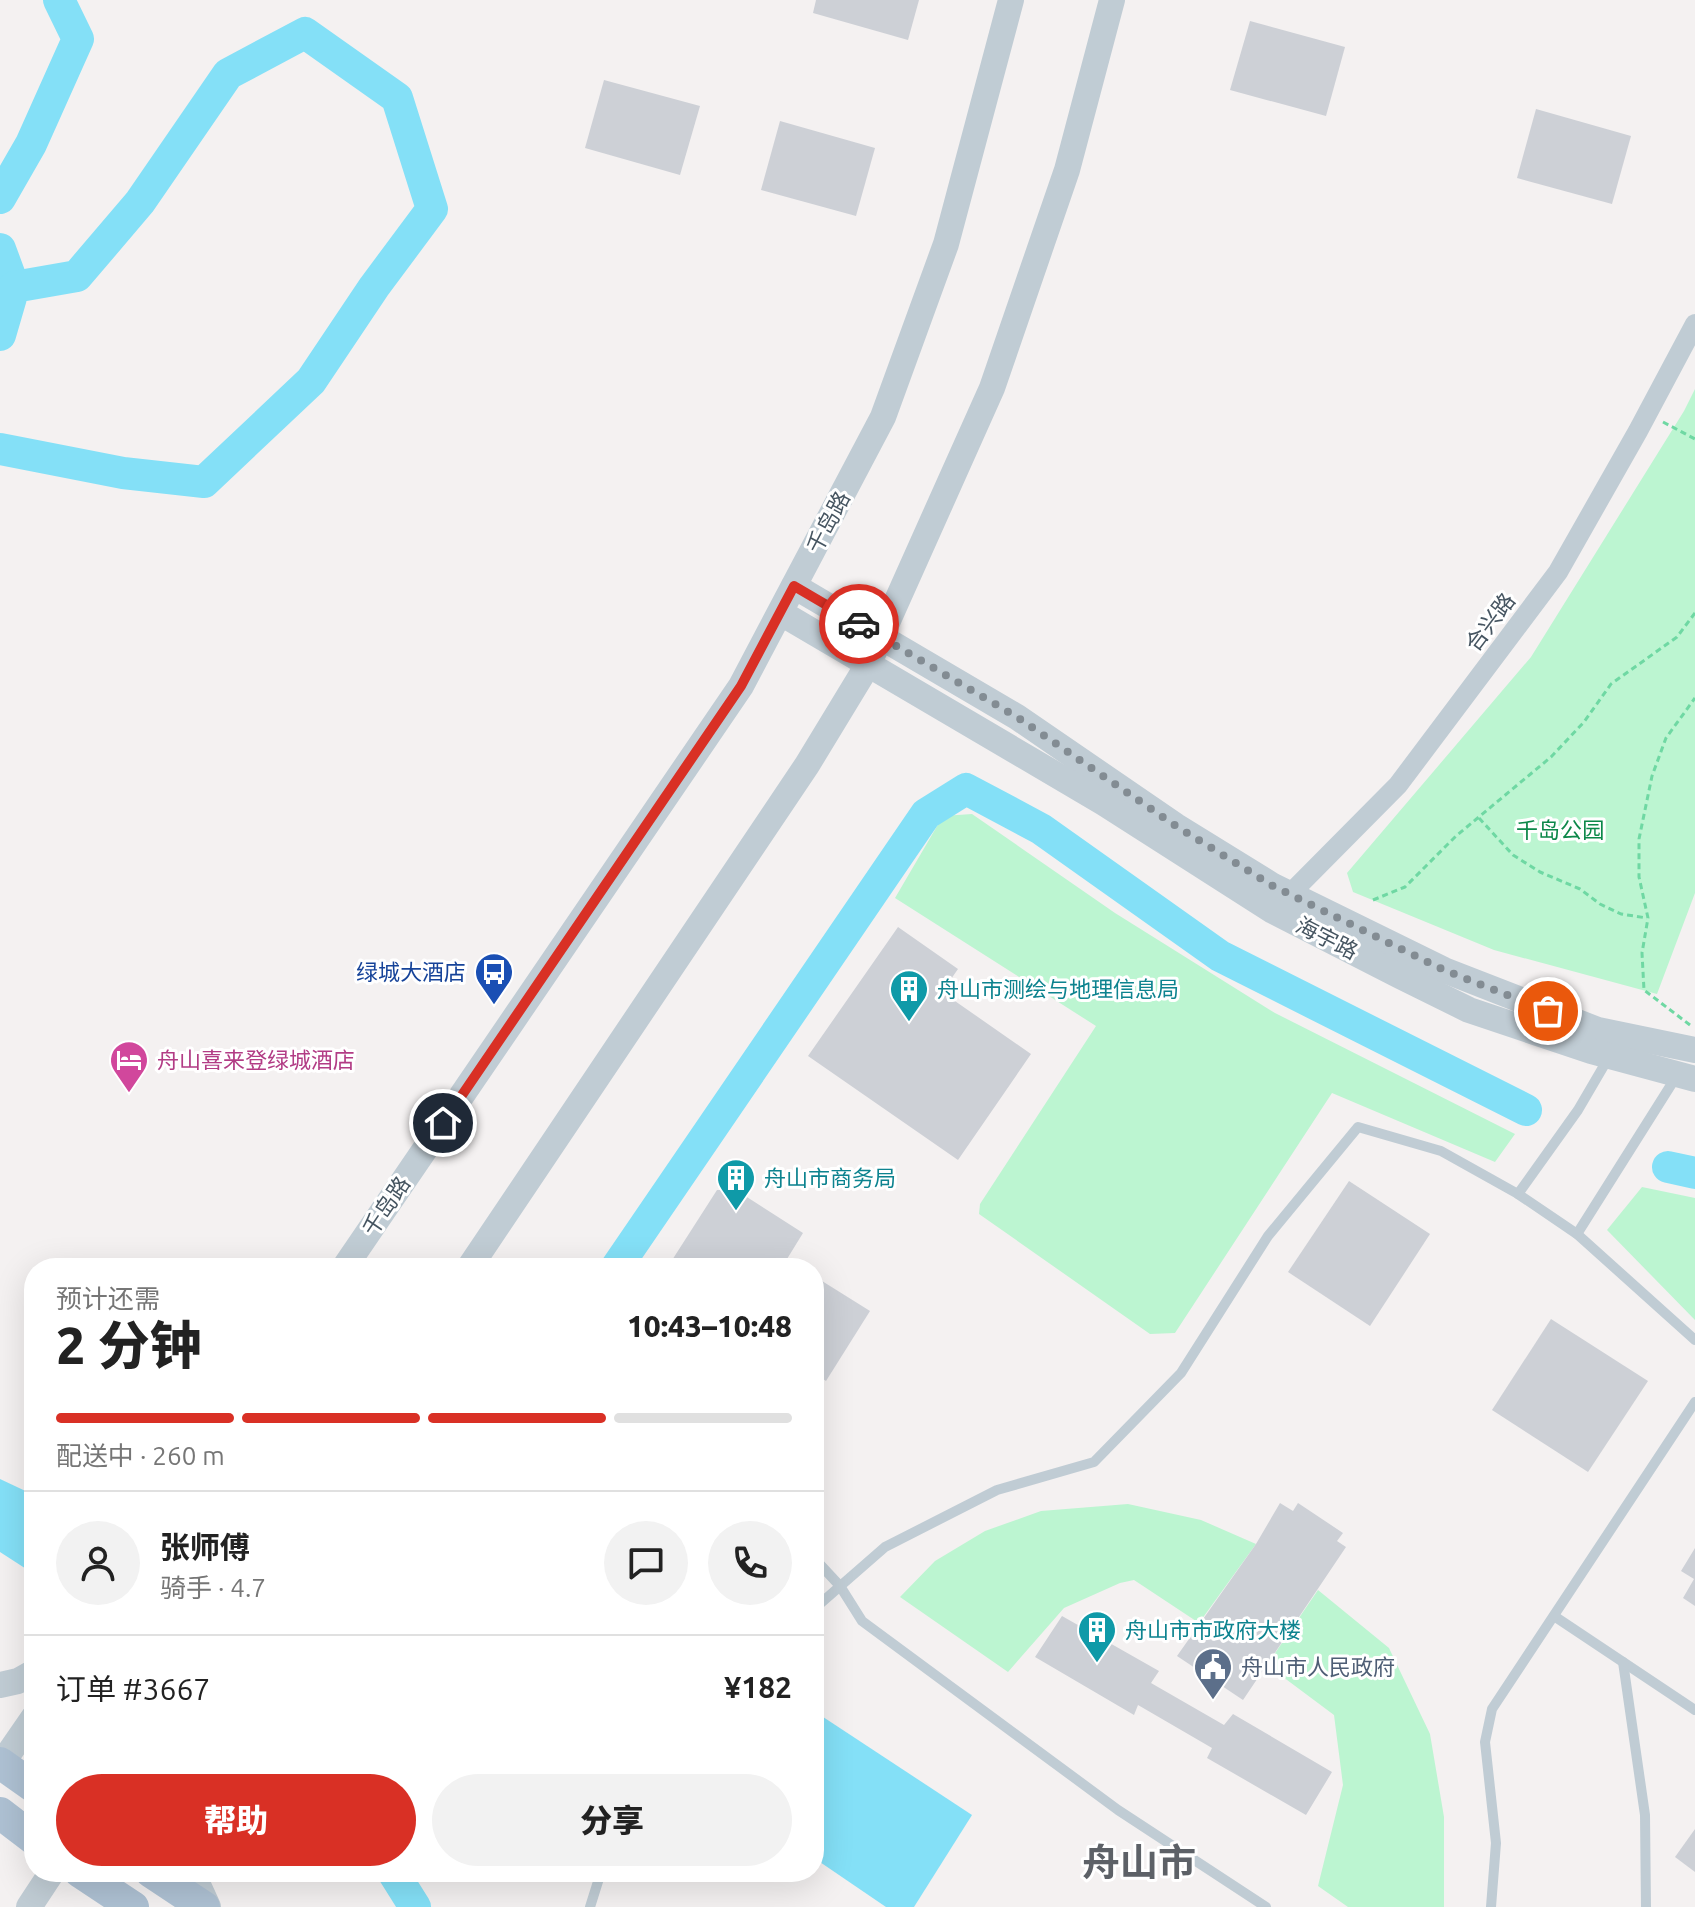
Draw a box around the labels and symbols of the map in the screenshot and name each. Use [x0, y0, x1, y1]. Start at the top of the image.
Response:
street label: 千岛路 [801, 487, 854, 557]
courier [819, 584, 899, 664]
street label: 合兴路 [1460, 588, 1519, 656]
park label: 千岛公园 [1516, 817, 1604, 842]
street label: 海宇路 [1292, 911, 1362, 964]
bus stop icon: 绿城大酒店 [473, 951, 515, 1006]
place label: 绿城大酒店 [356, 959, 466, 984]
building icon: 舟山市测绘与地理信息局 [888, 968, 930, 1023]
place label: 舟山市测绘与地理信息局 [937, 976, 1179, 1001]
pin [1514, 977, 1582, 1045]
hotel icon: 舟山喜来登绿城酒店 [108, 1039, 150, 1094]
place label: 舟山喜来登绿城酒店 [157, 1047, 355, 1072]
pin [409, 1089, 477, 1157]
building icon: 舟山市商务局 [715, 1157, 757, 1212]
place label: 舟山市商务局 [764, 1165, 896, 1190]
street label: 千岛路 [357, 1171, 414, 1240]
building icon: 舟山市市政府大楼 [1076, 1609, 1118, 1664]
place label: 舟山市市政府大楼 [1125, 1617, 1301, 1642]
public building icon: 舟山市人民政府 [1192, 1646, 1234, 1701]
place label: 舟山市人民政府 [1241, 1654, 1395, 1679]
district label: 舟山市 [1082, 1841, 1196, 1883]

